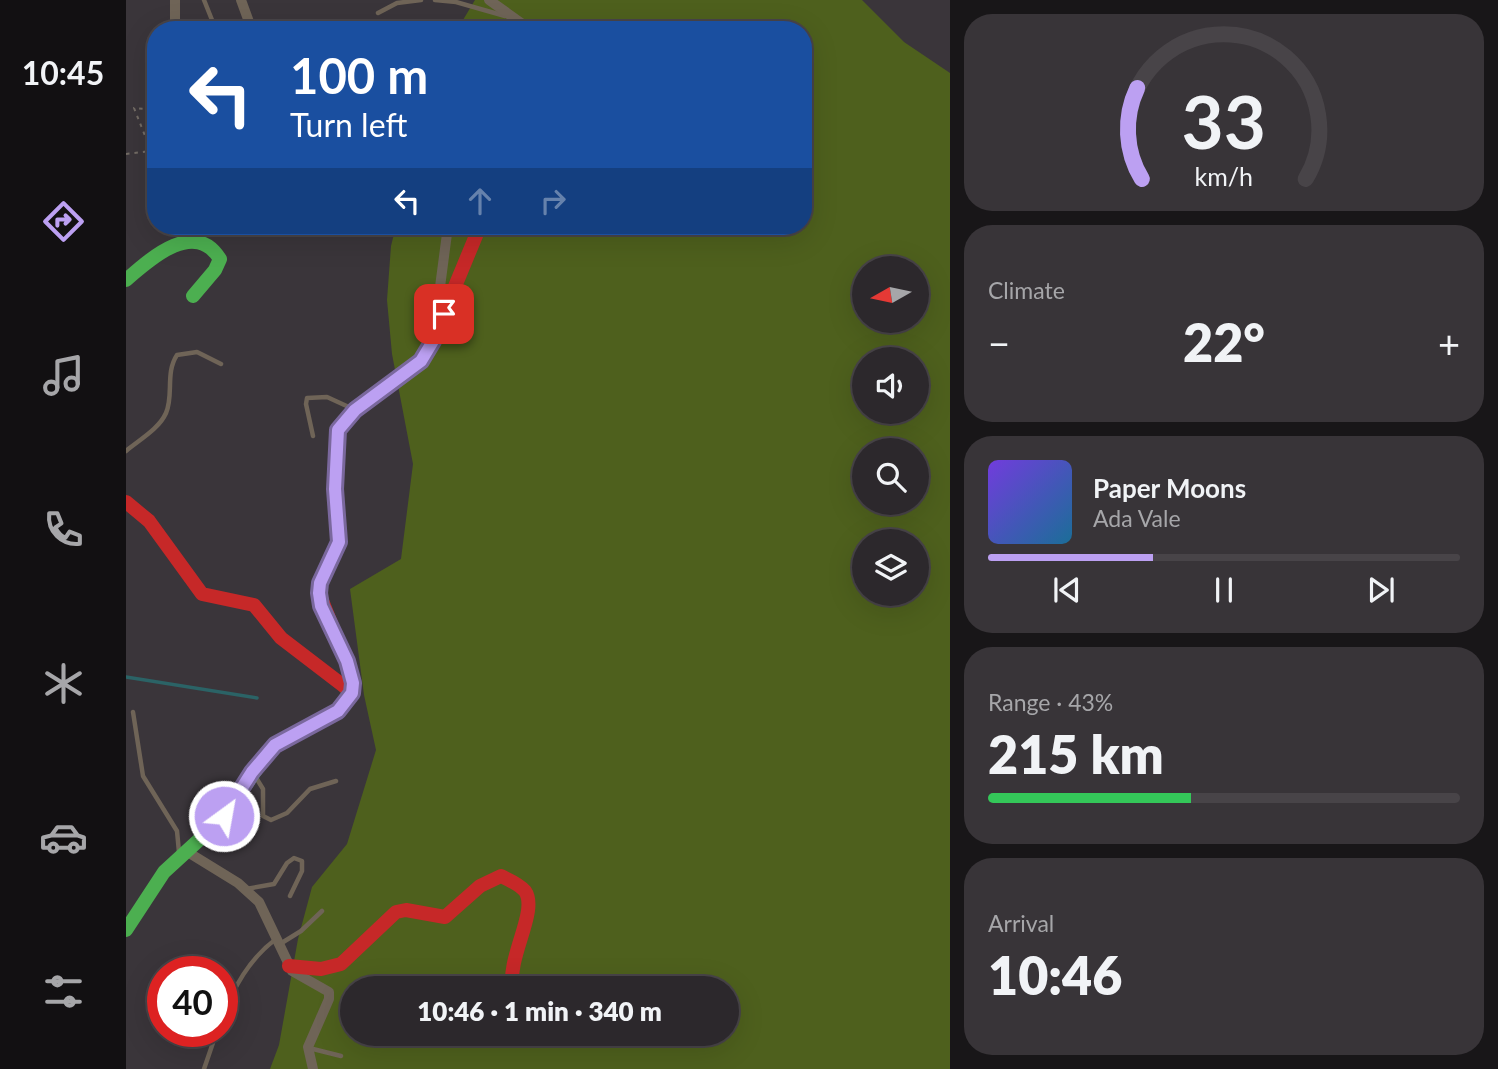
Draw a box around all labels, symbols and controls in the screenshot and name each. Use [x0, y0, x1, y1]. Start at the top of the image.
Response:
text: 100 m [290, 46, 428, 104]
icon: left [175, 49, 266, 140]
text: 10:45 [22, 53, 104, 92]
text: 33 [1182, 77, 1266, 165]
text: Turn left [290, 105, 407, 144]
text: km/h [1195, 160, 1253, 190]
icon: left [388, 182, 426, 220]
icon: ahead [461, 182, 499, 220]
icon: right [534, 182, 572, 220]
icon: directions [39, 197, 88, 246]
north arrow [852, 256, 929, 332]
map controls [852, 256, 929, 606]
text: Climate [988, 276, 1065, 304]
pin [414, 284, 474, 344]
icon: arrive [425, 295, 463, 333]
text: 22° [1183, 311, 1265, 373]
text: − [988, 320, 1010, 366]
text: + [1438, 320, 1460, 366]
button: sound [852, 347, 929, 424]
icon: music [39, 351, 88, 400]
button: search [852, 438, 929, 515]
text: Paper Moons [1093, 472, 1246, 504]
text: Ada Vale [1093, 504, 1181, 532]
icon: phone [39, 505, 88, 554]
button: layers [852, 529, 929, 606]
icon: previous [1048, 571, 1086, 609]
icon: pause [1205, 571, 1243, 609]
icon: next [1362, 571, 1400, 609]
icon: climate [39, 659, 88, 708]
text: Range · 43% [988, 688, 1113, 716]
text: 215 km [988, 723, 1164, 785]
position arrow [187, 779, 261, 853]
icon: car [39, 813, 88, 862]
text: Arrival [988, 909, 1054, 937]
text: 10:46 [988, 944, 1122, 1006]
speed limit sign: 40 [147, 956, 238, 1047]
icon: filters [39, 967, 88, 1016]
text: 10:46 · 1 min · 340 m [417, 995, 662, 1027]

